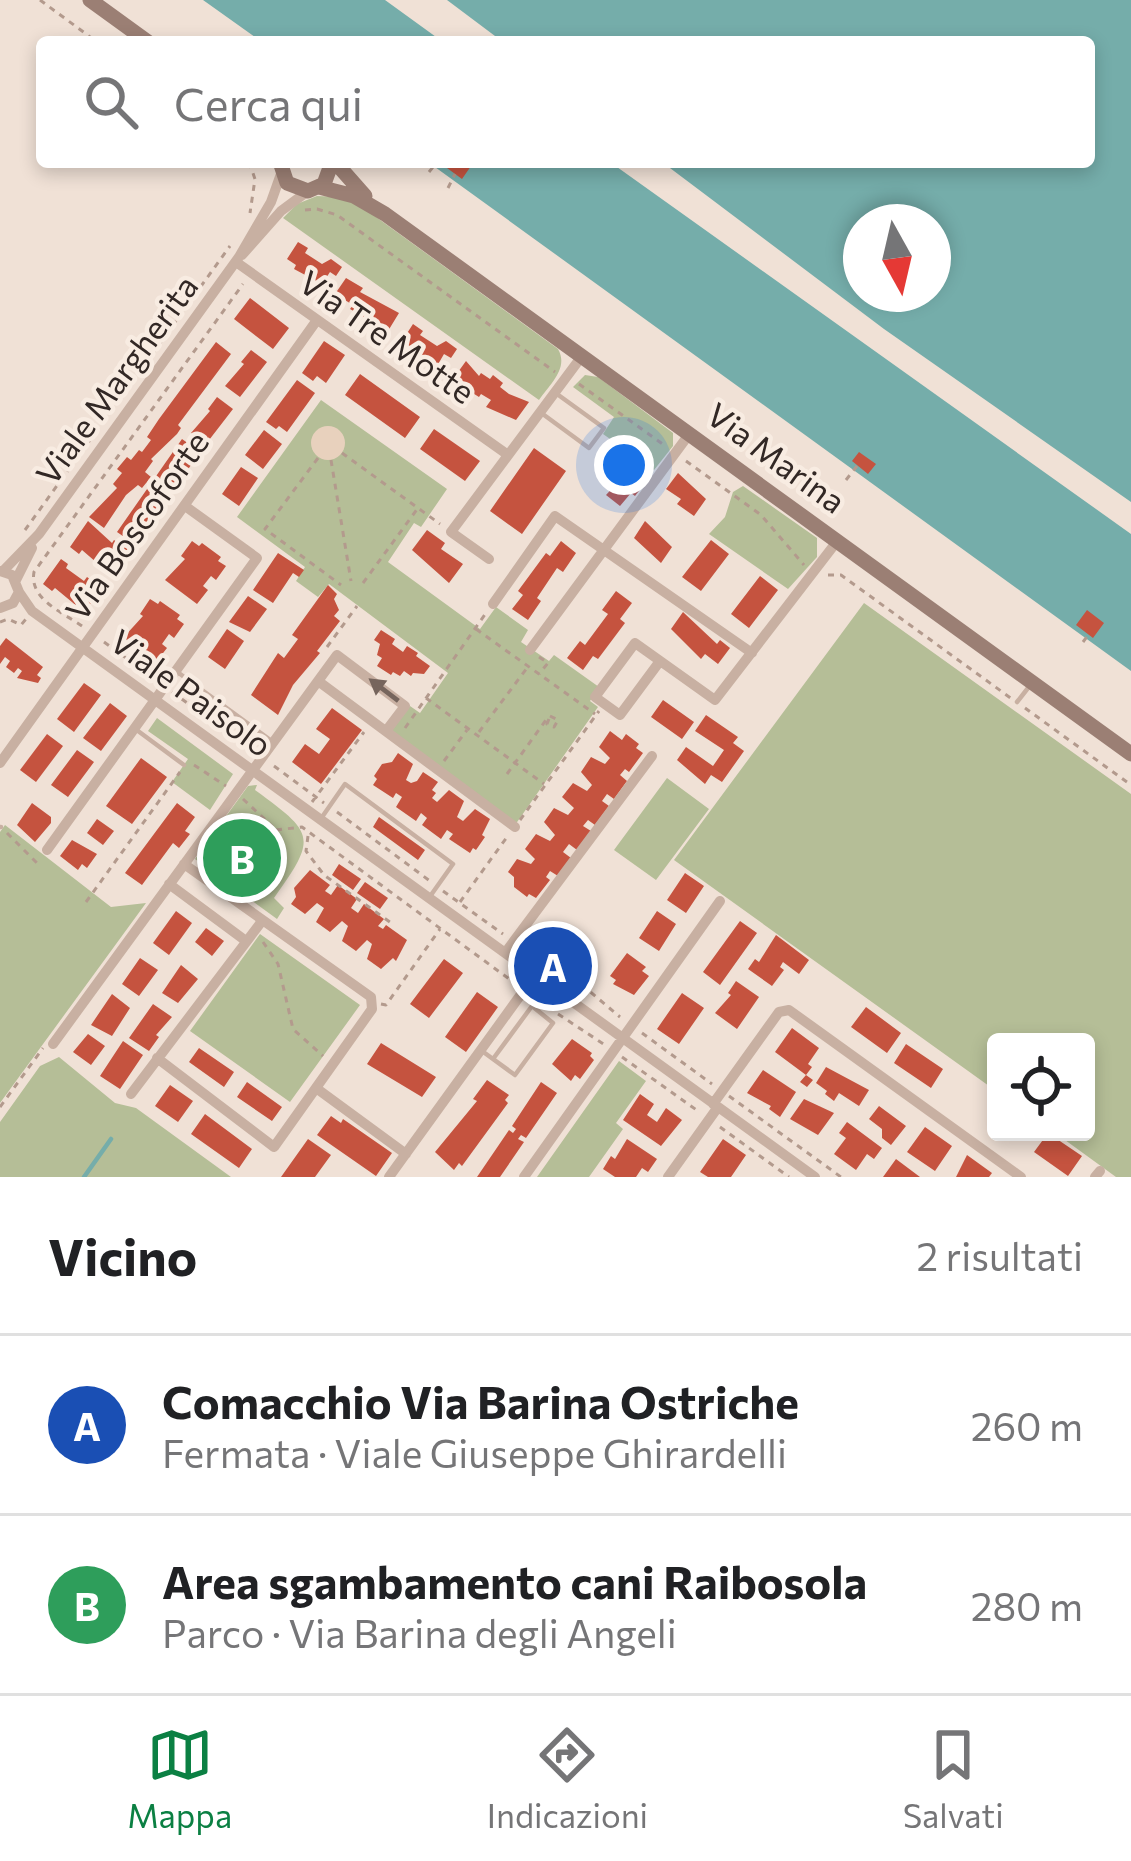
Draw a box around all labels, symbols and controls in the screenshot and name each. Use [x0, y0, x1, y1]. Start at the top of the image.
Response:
search box [36, 36, 1095, 168]
icon: search [78, 69, 144, 135]
text: Cerca qui [174, 75, 363, 130]
north arrow [843, 204, 951, 312]
street label: Via Tre Motte [292, 260, 483, 411]
street label: Viale Margherita [26, 266, 206, 492]
street label: Via Marina [700, 393, 854, 521]
street label: Via Boscoforte [55, 422, 216, 628]
your location [594, 435, 654, 495]
street label: Viale Paisolo [103, 619, 281, 764]
one-way arrow [368, 678, 400, 703]
pin: B [203, 813, 281, 903]
pin: A [514, 921, 592, 1011]
map controls [987, 1033, 1095, 1141]
button: locate [987, 1033, 1095, 1141]
text: Vicino [48, 1224, 197, 1287]
text: 2 risultati [916, 1231, 1083, 1279]
text: Comacchio Via Barina Ostriche [162, 1373, 799, 1428]
text: A [73, 1401, 101, 1449]
text: 260 m [971, 1401, 1083, 1449]
text: Fermata · Viale Giuseppe Ghirardelli [162, 1428, 787, 1476]
text: Area sgambamento cani Raibosola [162, 1553, 867, 1608]
text: B [74, 1581, 100, 1629]
text: 280 m [971, 1581, 1083, 1629]
text: Parco · Via Barina degli Angeli [162, 1608, 677, 1656]
tab: Mappa [127, 1722, 232, 1835]
tab: Indicazioni [487, 1722, 648, 1835]
tab: Salvati [903, 1722, 1004, 1835]

